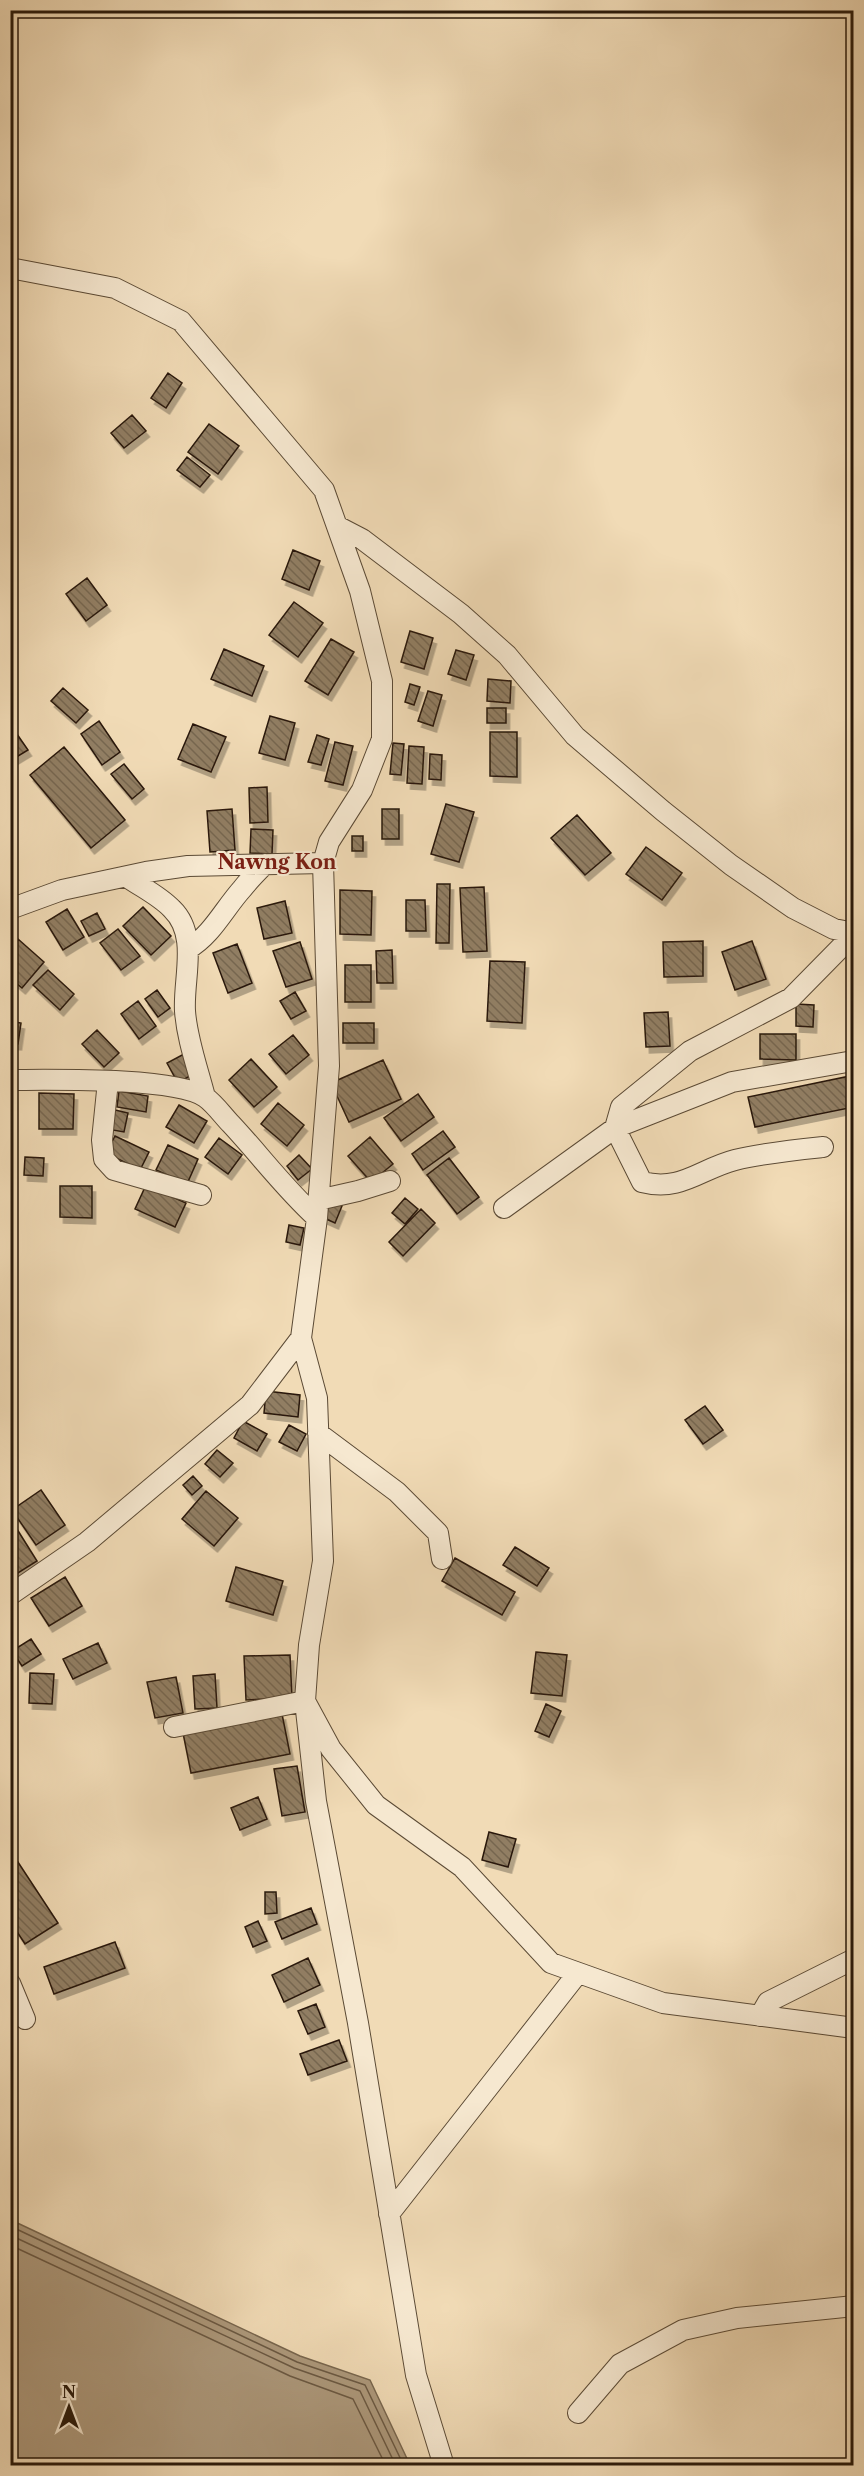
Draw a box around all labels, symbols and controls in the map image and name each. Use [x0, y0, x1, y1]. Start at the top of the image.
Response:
district label: Nawng Kon [217, 850, 337, 874]
north arrow [39, 2377, 99, 2437]
text: N [62, 2382, 76, 2402]

